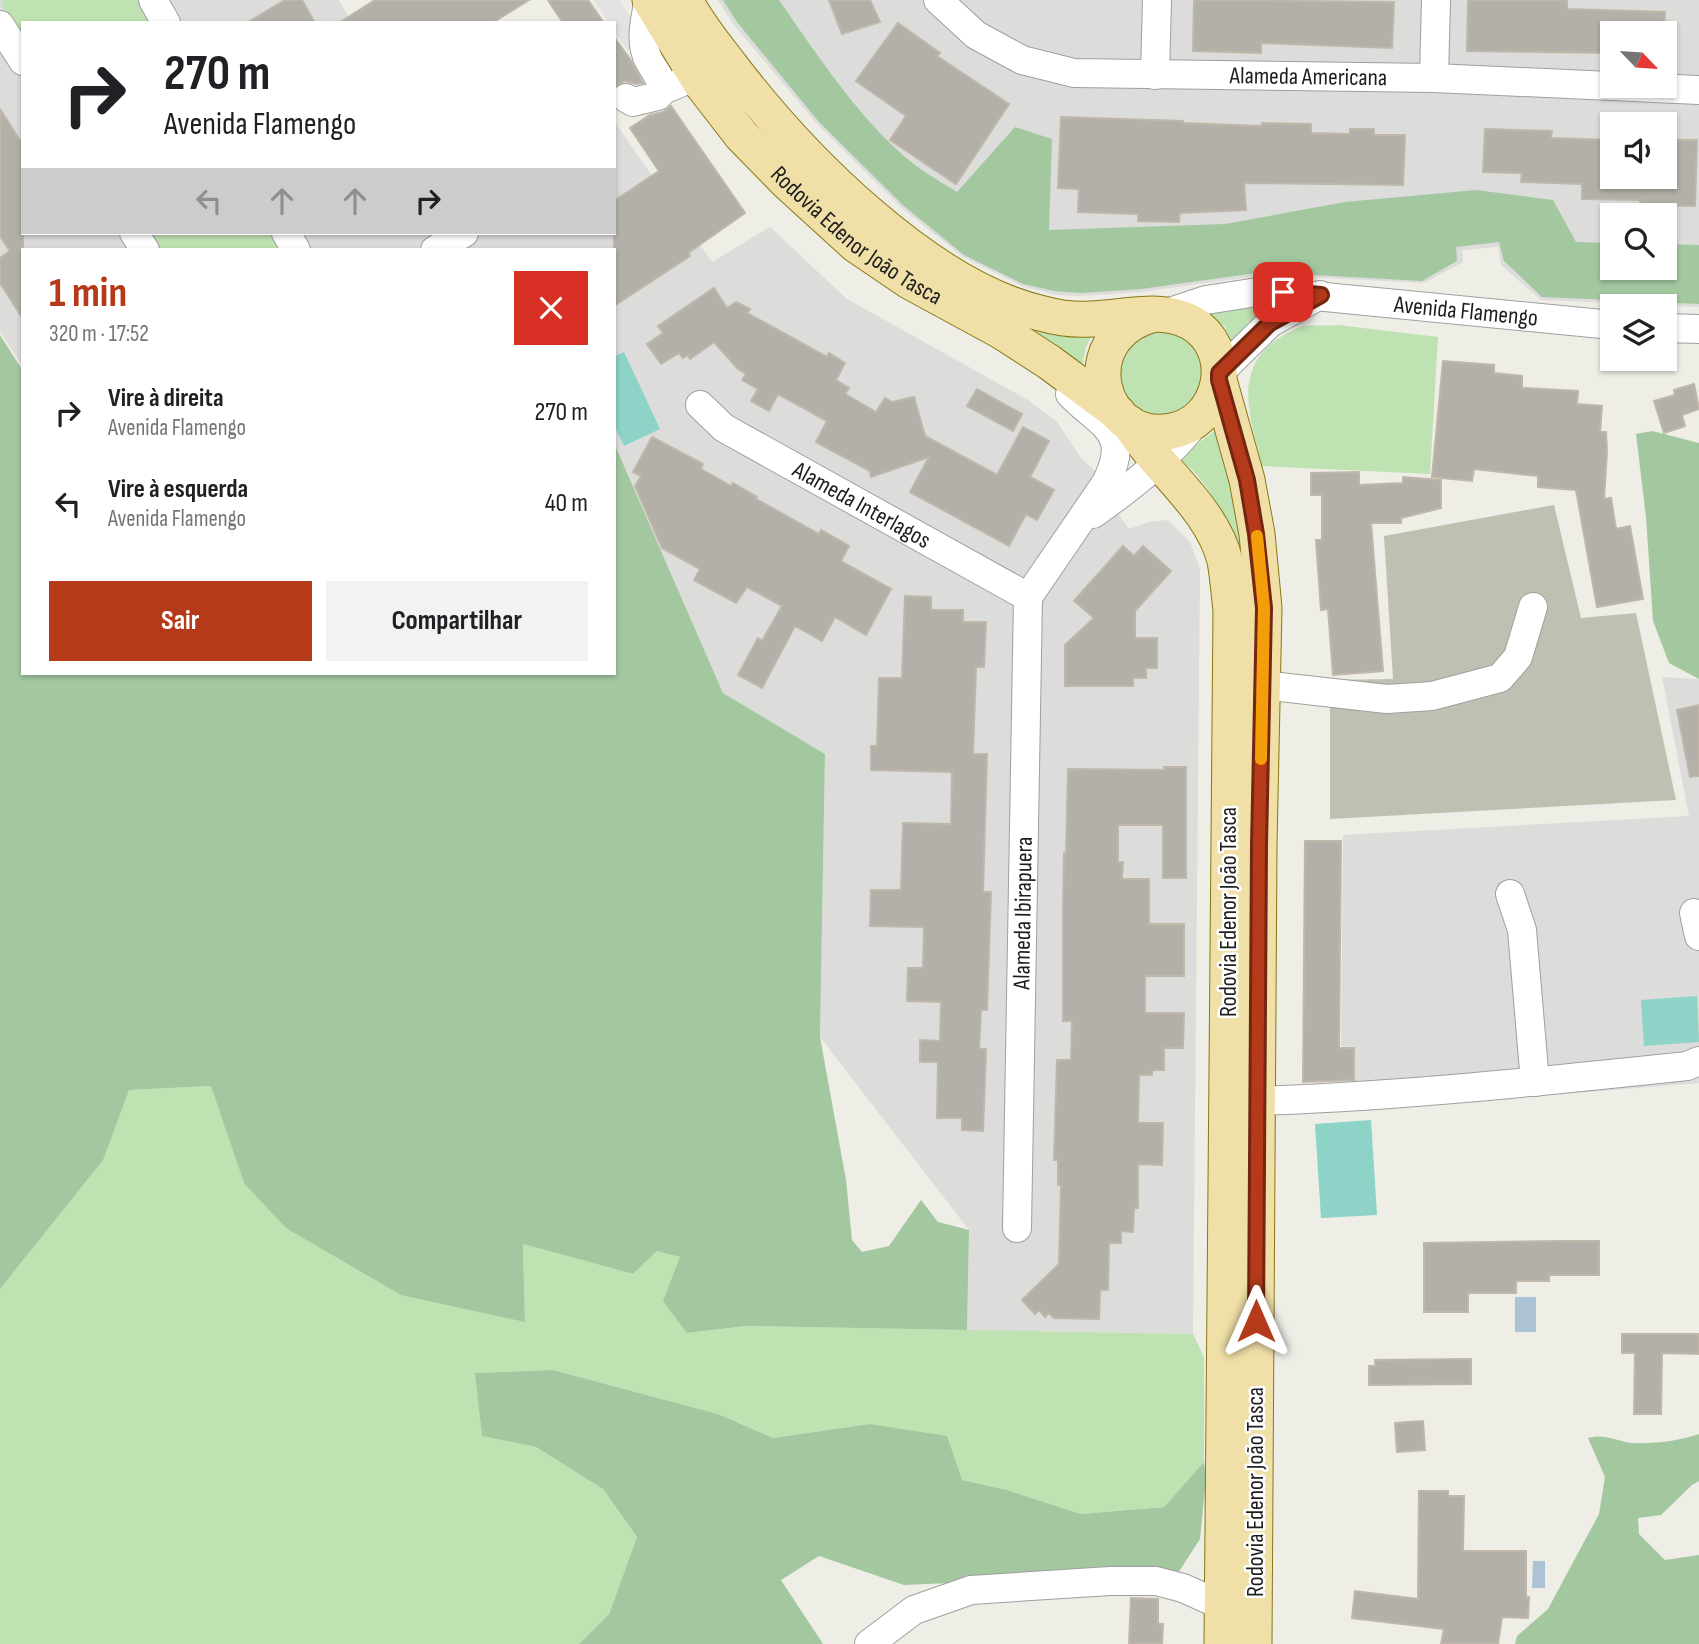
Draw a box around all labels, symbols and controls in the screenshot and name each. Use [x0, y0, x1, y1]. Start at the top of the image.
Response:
north arrow [1600, 21, 1676, 98]
map controls [1600, 21, 1677, 371]
text: 270 m [164, 45, 270, 104]
icon: right [49, 49, 140, 140]
street label: Alameda Americana [1228, 61, 1387, 92]
text: Avenida Flamengo [164, 105, 356, 144]
button: sound [1600, 112, 1677, 189]
street label: Rodovia Edenor João Tasca [765, 160, 947, 311]
icon: left [190, 182, 228, 220]
icon: ahead [263, 182, 301, 220]
icon: ahead [336, 182, 374, 220]
icon: right [409, 182, 447, 220]
button: search [1600, 203, 1677, 280]
pin [1253, 262, 1313, 322]
text: 1 min [49, 268, 127, 319]
button: close [514, 271, 588, 345]
icon: arrive [1264, 273, 1302, 311]
street label: Avenida Flamengo [1392, 289, 1539, 332]
button: layers [1600, 294, 1677, 371]
text: 320 m · 17:52 [49, 320, 149, 348]
text: Vire à direita [108, 383, 224, 414]
icon: right [49, 394, 87, 432]
text: 270 m [535, 397, 588, 428]
text: Avenida Flamengo [108, 414, 246, 442]
street label: Alameda Interlagos [787, 454, 936, 555]
text: Vire à esquerda [108, 474, 248, 505]
icon: left [49, 485, 87, 523]
text: 40 m [545, 488, 588, 519]
text: Avenida Flamengo [108, 505, 246, 533]
button: Sair [49, 581, 312, 661]
button: Compartilhar [326, 581, 588, 661]
street label: Rodovia Edenor João Tasca [1214, 807, 1243, 1017]
street label: Alameda Ibirapuera [1007, 836, 1038, 991]
position arrow [1219, 1284, 1293, 1358]
street label: Rodovia Edenor João Tasca [1241, 1387, 1270, 1597]

